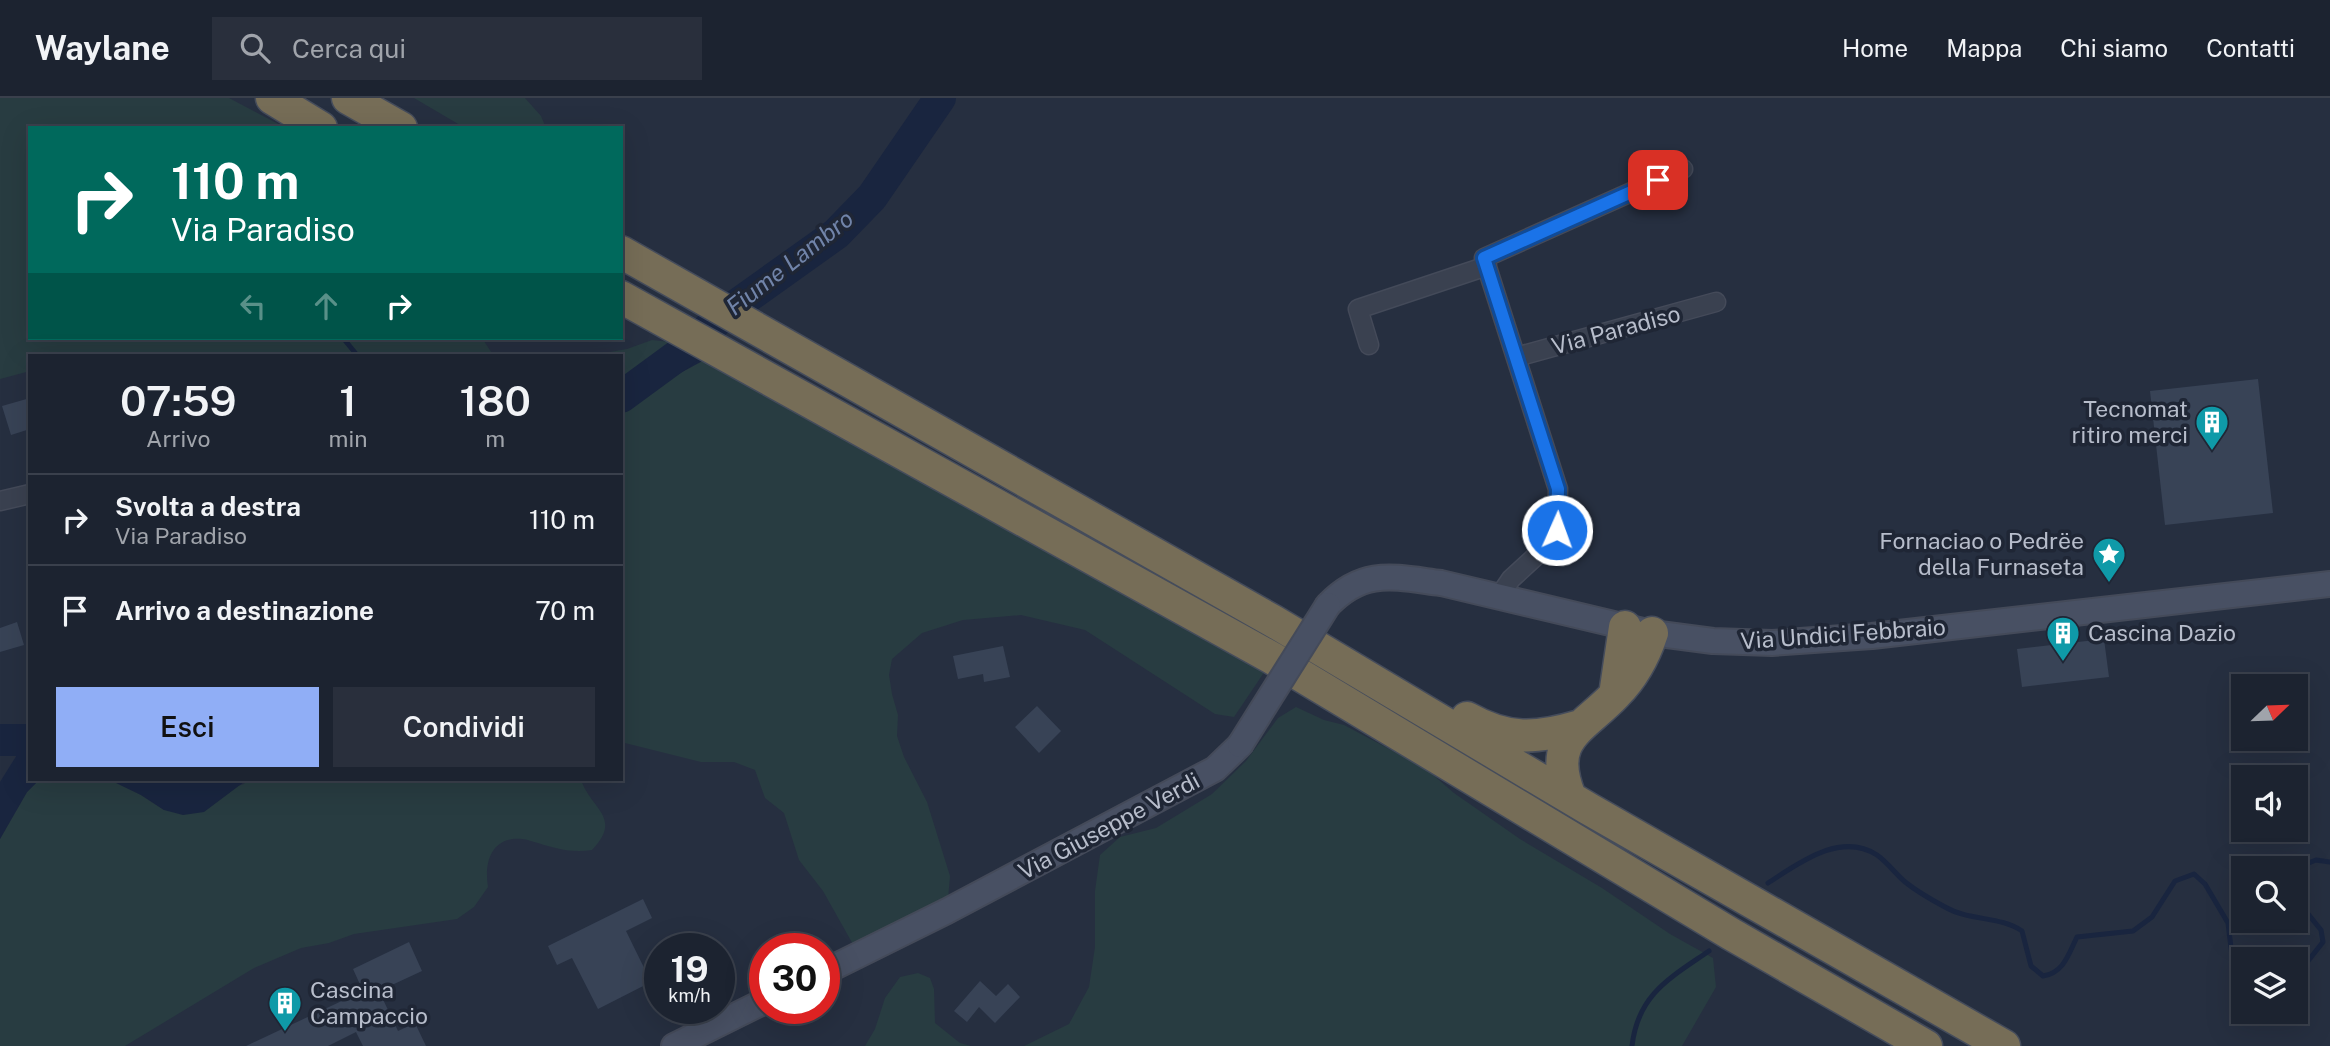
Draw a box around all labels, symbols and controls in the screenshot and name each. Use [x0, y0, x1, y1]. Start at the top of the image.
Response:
search box [212, 17, 702, 80]
text: Waylane [35, 29, 170, 67]
icon: search [236, 29, 274, 67]
text: Cerca qui [292, 33, 406, 64]
text: Home [1842, 34, 1908, 62]
text: Mappa [1946, 34, 2022, 62]
text: Chi siamo [2060, 34, 2168, 62]
text: Contatti [2206, 34, 2295, 62]
pin [1628, 150, 1688, 210]
text: 110 m [171, 152, 299, 210]
icon: right [56, 154, 147, 245]
icon: arrive [1639, 161, 1677, 199]
water label: Fiume Lambro [720, 204, 858, 320]
text: Via Paradiso [171, 211, 355, 248]
icon: left [234, 287, 272, 325]
icon: ahead [307, 287, 345, 325]
icon: right [380, 287, 418, 325]
street label: Via Paradiso [1549, 299, 1683, 360]
text: 07:59 [120, 376, 237, 425]
text: 1 [339, 376, 357, 425]
text: 180 [459, 376, 531, 425]
place label: Tecnomat ritiro merci [2072, 395, 2188, 448]
building icon: Tecnomat ritiro merci [2193, 403, 2231, 452]
text: Arrivo [146, 425, 210, 452]
text: min [329, 425, 368, 452]
text: m [485, 425, 505, 452]
text: Svolta a destra [115, 491, 301, 522]
position arrow [1520, 493, 1594, 567]
icon: right [56, 501, 94, 539]
text: 110 m [529, 504, 595, 535]
text: Via Paradiso [115, 522, 247, 549]
place label: Fornaciao o Pedrëe della Furnaseta [1879, 527, 2084, 580]
place icon: Fornaciao o Pedrëe della Furnaseta [2090, 535, 2128, 584]
icon: arrive [56, 592, 94, 630]
text: Arrivo a destinazione [115, 595, 374, 626]
text: 70 m [535, 595, 595, 626]
street label: Via Undici Febbraio [1739, 613, 1947, 654]
building icon: Cascina Dazio [2044, 614, 2082, 663]
place label: Cascina Dazio [2088, 619, 2236, 646]
north arrow [2231, 674, 2308, 751]
map controls [2231, 674, 2308, 1024]
button: Esci [56, 687, 319, 767]
button: Condividi [333, 687, 595, 767]
button: sound [2231, 765, 2308, 842]
street label: Via Giuseppe Verdi [1014, 766, 1204, 885]
button: search [2231, 856, 2308, 933]
speed limit sign: 30 [749, 933, 840, 1024]
button: layers [2231, 947, 2308, 1024]
text: 19 [670, 949, 709, 990]
place label: Cascina Campaccio [310, 976, 428, 1029]
building icon: Cascina Campaccio [266, 984, 304, 1033]
text: km/h [668, 985, 711, 1006]

